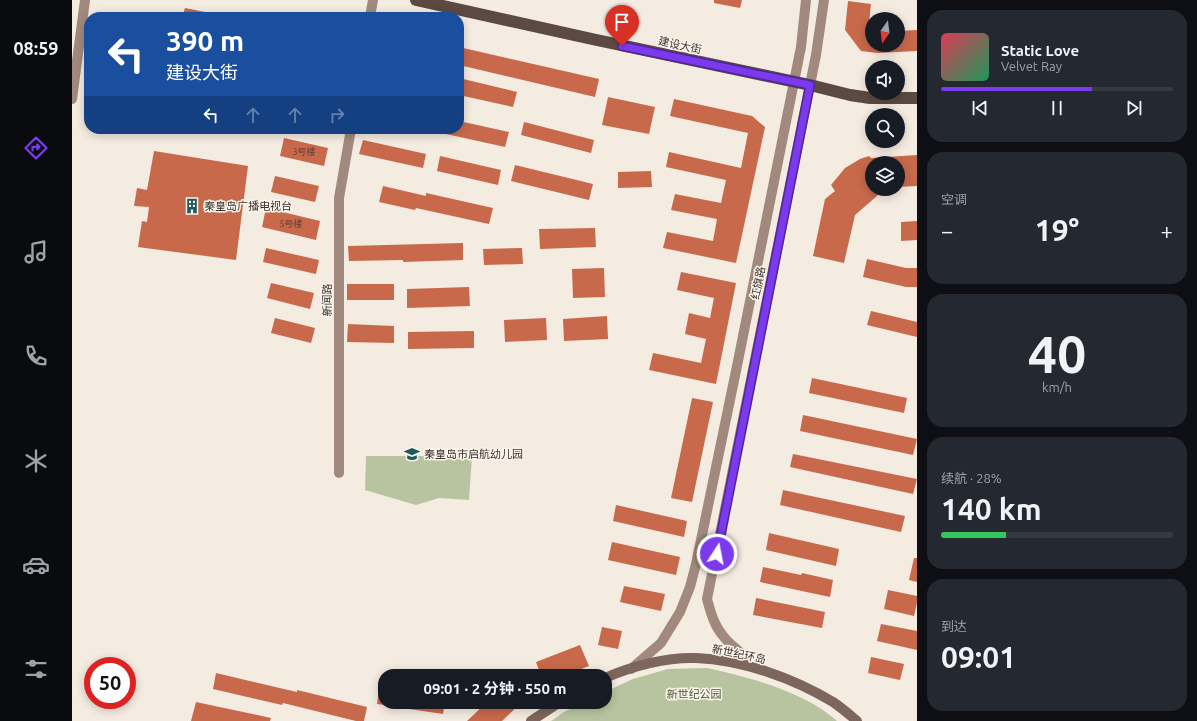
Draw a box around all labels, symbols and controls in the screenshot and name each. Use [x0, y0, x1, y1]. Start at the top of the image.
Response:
pin [605, 5, 639, 46]
icon: arrive [611, 11, 633, 33]
north arrow [865, 12, 905, 52]
map controls [865, 12, 905, 196]
text: 390 m [166, 25, 244, 56]
icon: left [100, 28, 152, 80]
street label: 建设大街 [657, 35, 703, 55]
text: 08:59 [13, 38, 59, 58]
text: Static Love [1001, 42, 1079, 59]
text: Velvet Ray [1001, 59, 1062, 73]
button: sound [865, 60, 905, 100]
text: 建设大街 [166, 62, 238, 82]
icon: previous [969, 97, 991, 119]
icon: pause [1046, 97, 1068, 119]
icon: next [1123, 97, 1145, 119]
icon: left [200, 104, 222, 126]
icon: ahead [242, 104, 264, 126]
icon: ahead [284, 104, 306, 126]
icon: right [326, 104, 348, 126]
button: search [865, 108, 905, 148]
icon: directions [22, 134, 50, 162]
house number: 3号楼 [292, 147, 316, 157]
button: layers [865, 156, 905, 196]
text: 空调 [941, 192, 967, 206]
building icon: 秦皇岛广播电视台 [183, 197, 201, 215]
place label: 秦皇岛广播电视台 [204, 200, 292, 212]
text: 19° [1035, 213, 1079, 247]
text: − [941, 218, 953, 243]
text: + [1161, 218, 1173, 243]
house number: 5号楼 [279, 219, 303, 229]
icon: music [22, 238, 50, 266]
street label: 红旗路 [749, 266, 767, 300]
street label: 新闻路 [321, 284, 333, 317]
text: 40 [1028, 325, 1086, 383]
icon: phone [22, 342, 50, 370]
text: km/h [1042, 380, 1072, 394]
school or university icon: 秦皇岛市启航幼儿园 [403, 445, 421, 463]
icon: climate [22, 447, 50, 475]
place label: 秦皇岛市启航幼儿园 [424, 448, 523, 460]
text: 续航 · 28% [941, 471, 1002, 485]
text: 140 km [941, 492, 1042, 526]
position arrow [696, 533, 738, 575]
icon: car [22, 551, 50, 579]
text: 到达 [941, 619, 967, 633]
text: 09:01 [941, 640, 1016, 674]
street label: 新世纪环岛 [711, 642, 767, 666]
icon: filters [22, 655, 50, 683]
speed limit sign: 50 [84, 657, 136, 709]
text: 09:01 · 2 分钟 · 550 m [423, 680, 567, 697]
park label: 新世纪公园 [667, 688, 722, 700]

